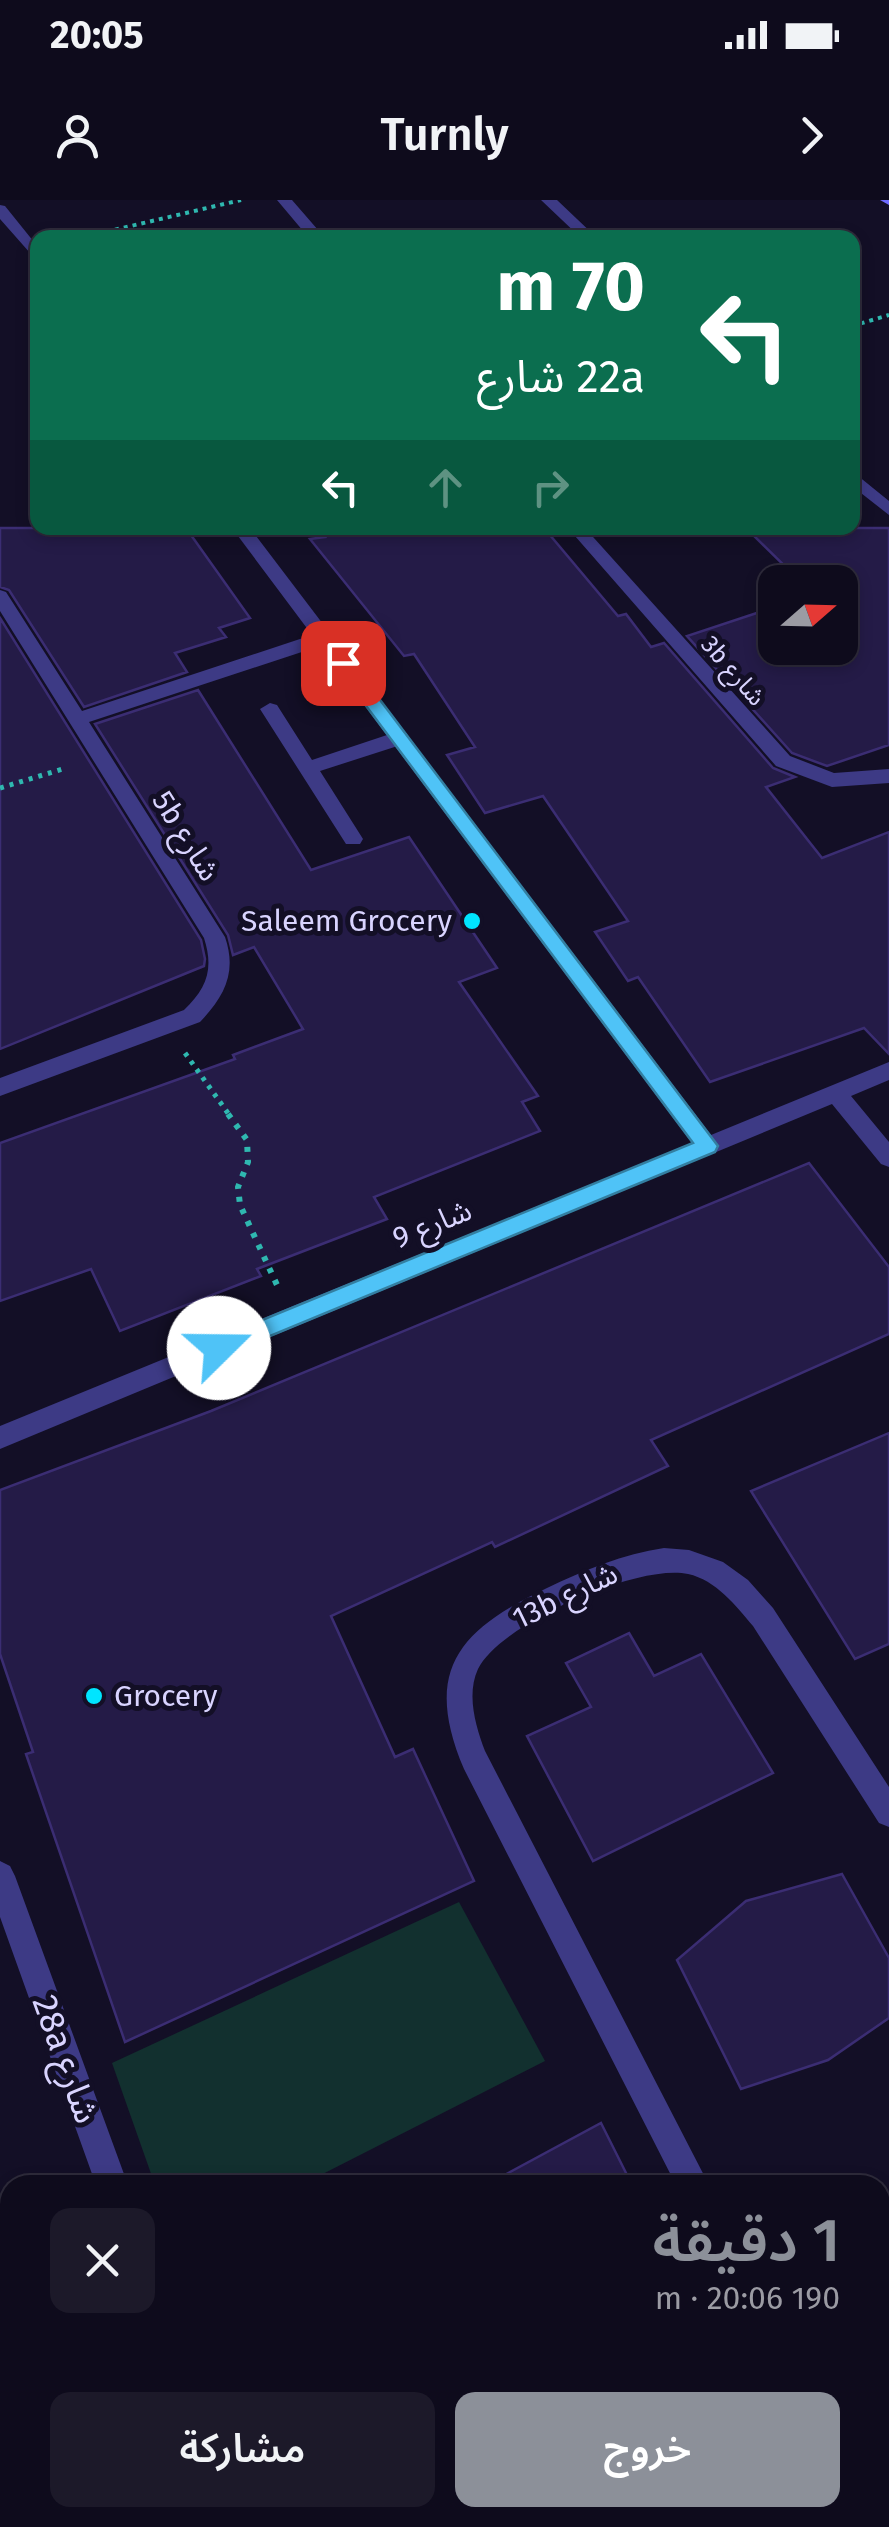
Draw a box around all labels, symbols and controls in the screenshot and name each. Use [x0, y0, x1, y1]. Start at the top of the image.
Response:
text: 20:05 [50, 12, 144, 58]
icon: person [50, 108, 105, 163]
text: Turnly [381, 108, 508, 162]
icon: forward [784, 108, 839, 163]
text: 70 m [496, 245, 645, 329]
icon: left [680, 270, 810, 400]
text: 22a شارع [477, 350, 645, 404]
icon: left [313, 460, 368, 515]
icon: ahead [418, 460, 473, 515]
icon: right [523, 460, 578, 515]
north arrow [758, 565, 858, 665]
map controls [758, 565, 858, 665]
pin [301, 621, 386, 706]
street label: 3b شارع [692, 630, 771, 714]
icon: arrive [316, 636, 371, 691]
street label: 5b شارع [141, 784, 228, 890]
place label: Saleem Grocery [241, 903, 452, 939]
marker: Saleem Grocery [461, 910, 483, 932]
street label: شارع 9 [387, 1192, 478, 1260]
position arrow [167, 1296, 271, 1400]
street label: 13b شارع [507, 1555, 625, 1640]
place label: Grocery [114, 1678, 218, 1714]
marker: Grocery [83, 1685, 105, 1707]
street label: 28a شارع [19, 1989, 109, 2130]
text: 1 دقيقة [652, 2205, 840, 2277]
button: close [50, 2208, 155, 2313]
text: 190 m · 20:06 [655, 2279, 840, 2317]
button: مشاركة [50, 2392, 435, 2507]
button: خروج [455, 2392, 840, 2507]

